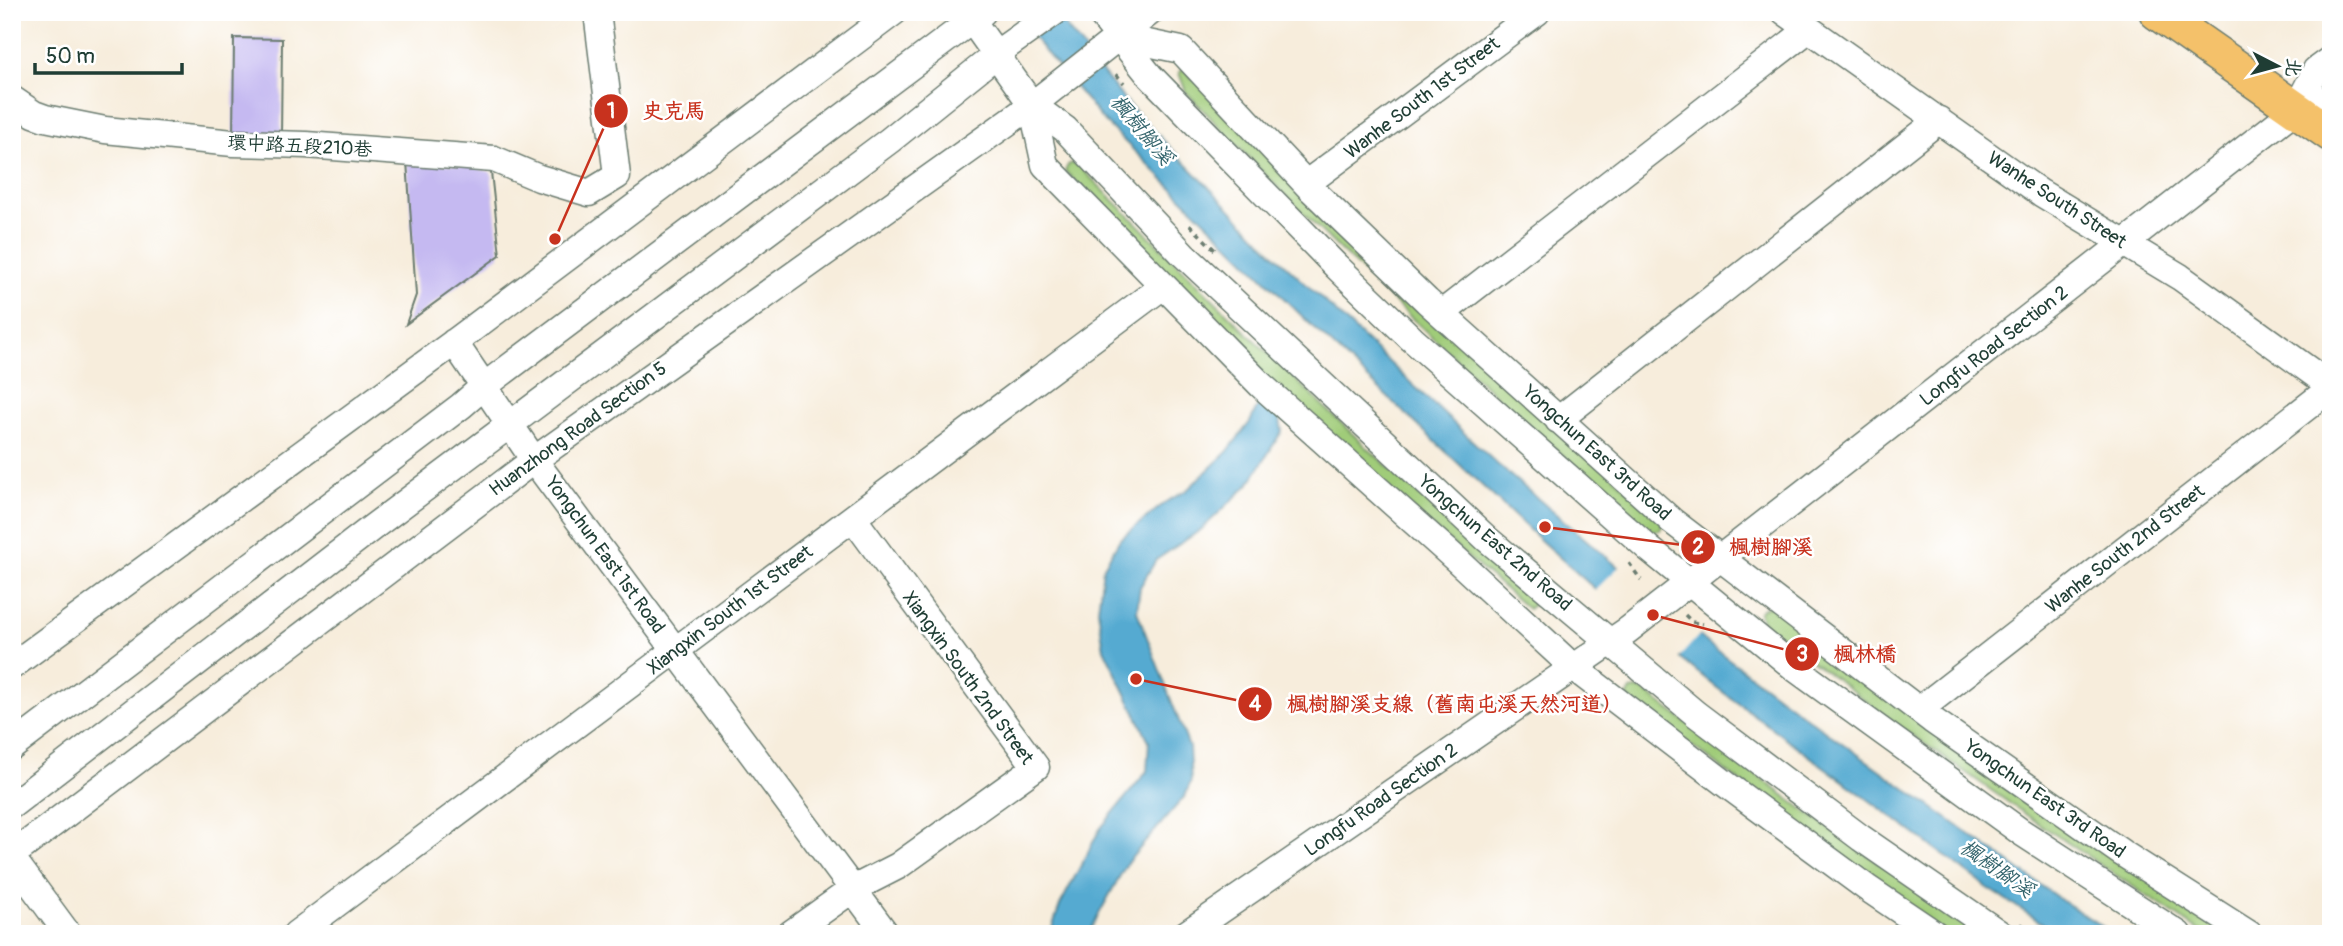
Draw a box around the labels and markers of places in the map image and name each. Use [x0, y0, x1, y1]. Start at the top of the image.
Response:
callout: 史克馬 [593, 90, 719, 132]
callout: 楓樹腳溪 [1680, 526, 1827, 568]
callout: 楓林橋 [1784, 633, 1910, 675]
callout: 楓樹腳溪支線（舊南屯溪天然河道） [1238, 683, 1637, 725]

